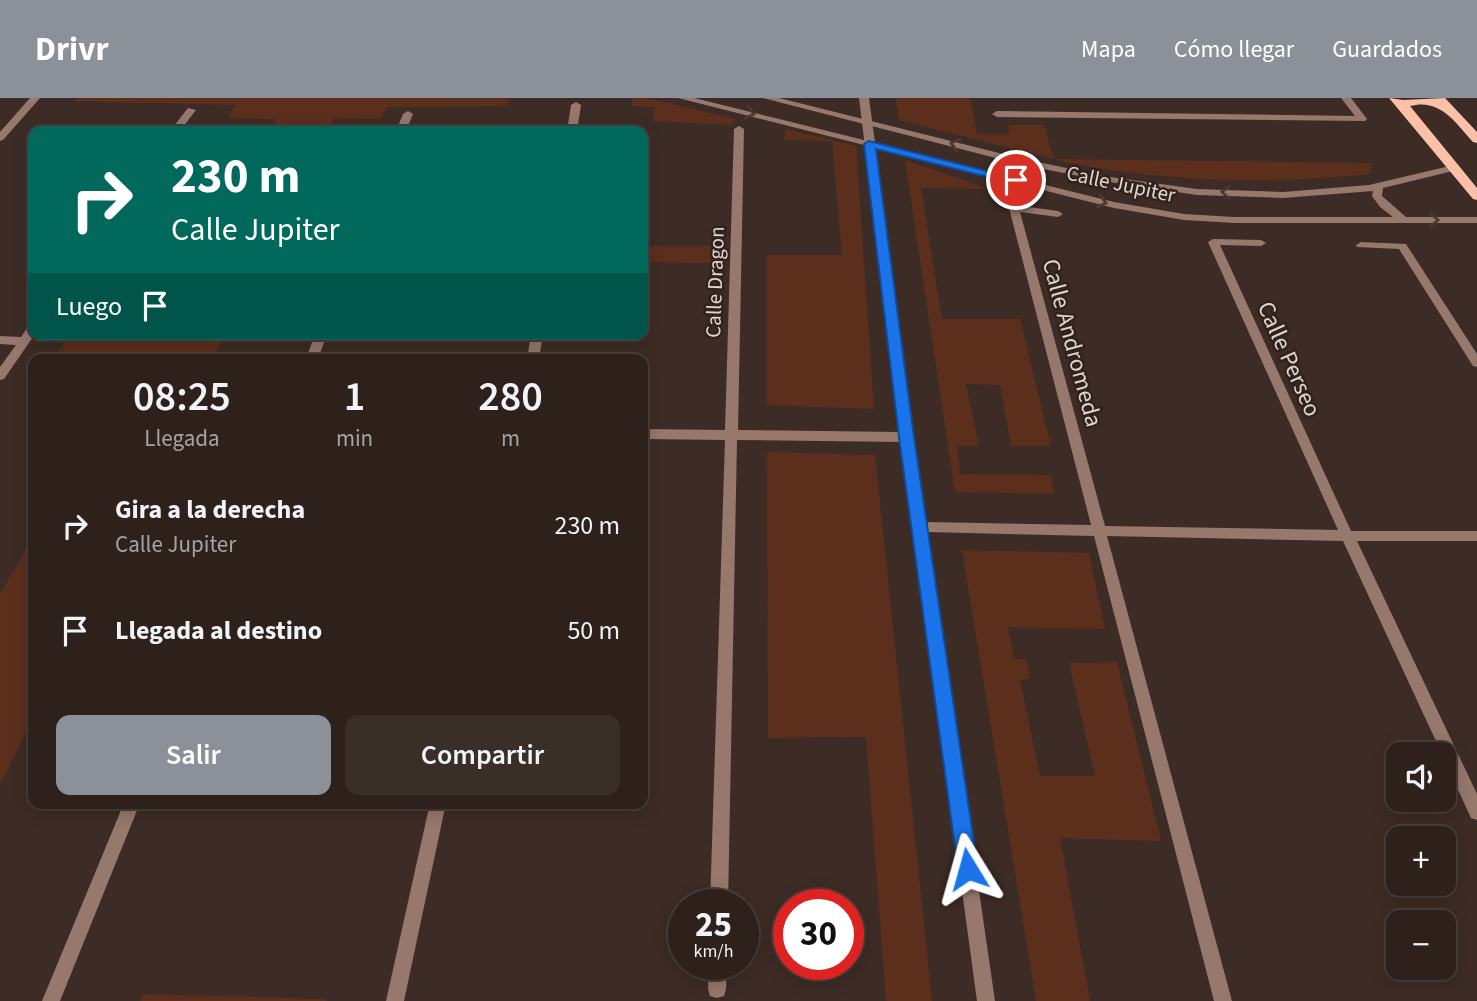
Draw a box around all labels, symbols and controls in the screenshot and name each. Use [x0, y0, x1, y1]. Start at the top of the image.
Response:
text: Drivr [35, 26, 109, 73]
text: Mapa [1081, 32, 1136, 67]
text: Cómo llegar [1174, 32, 1294, 67]
text: Guardados [1332, 32, 1442, 67]
one-way arrow [744, 105, 756, 119]
one-way arrow [949, 138, 961, 152]
text: 230 m [171, 142, 300, 212]
pin [986, 150, 1046, 210]
icon: right [56, 154, 147, 245]
street label: Calle Jupiter [1064, 158, 1179, 210]
icon: arrive [997, 161, 1035, 199]
one-way arrow [1221, 185, 1232, 200]
one-way arrow [1096, 194, 1108, 208]
text: Calle Jupiter [171, 207, 340, 253]
one-way arrow [1430, 212, 1440, 228]
street label: Calle Dragon [698, 226, 732, 338]
street label: Calle Andromeda [1033, 255, 1111, 431]
icon: arrive [136, 287, 174, 325]
text: Luego [56, 288, 122, 325]
street label: Calle Perseo [1248, 296, 1330, 422]
text: 08:25 [133, 367, 231, 427]
text: 1 [344, 367, 365, 427]
text: 280 [478, 367, 543, 427]
text: Llegada [144, 422, 220, 455]
text: min [336, 422, 373, 455]
text: m [501, 422, 520, 455]
text: Gira a la derecha [115, 491, 305, 528]
icon: right [56, 507, 94, 545]
text: 230 m [554, 507, 620, 544]
text: Calle Jupiter [115, 528, 236, 561]
icon: arrive [56, 612, 94, 650]
text: Llegada al destino [115, 612, 322, 649]
text: 50 m [567, 612, 620, 649]
button: Salir [56, 715, 331, 795]
button: Compartir [345, 715, 620, 795]
map controls [1386, 742, 1456, 980]
button: sound [1386, 742, 1456, 812]
button: + [1386, 826, 1456, 896]
position arrow [931, 832, 1005, 906]
speed limit sign: 30 [773, 889, 864, 980]
text: 25 [695, 900, 732, 950]
button: − [1386, 910, 1456, 980]
text: km/h [694, 939, 733, 964]

